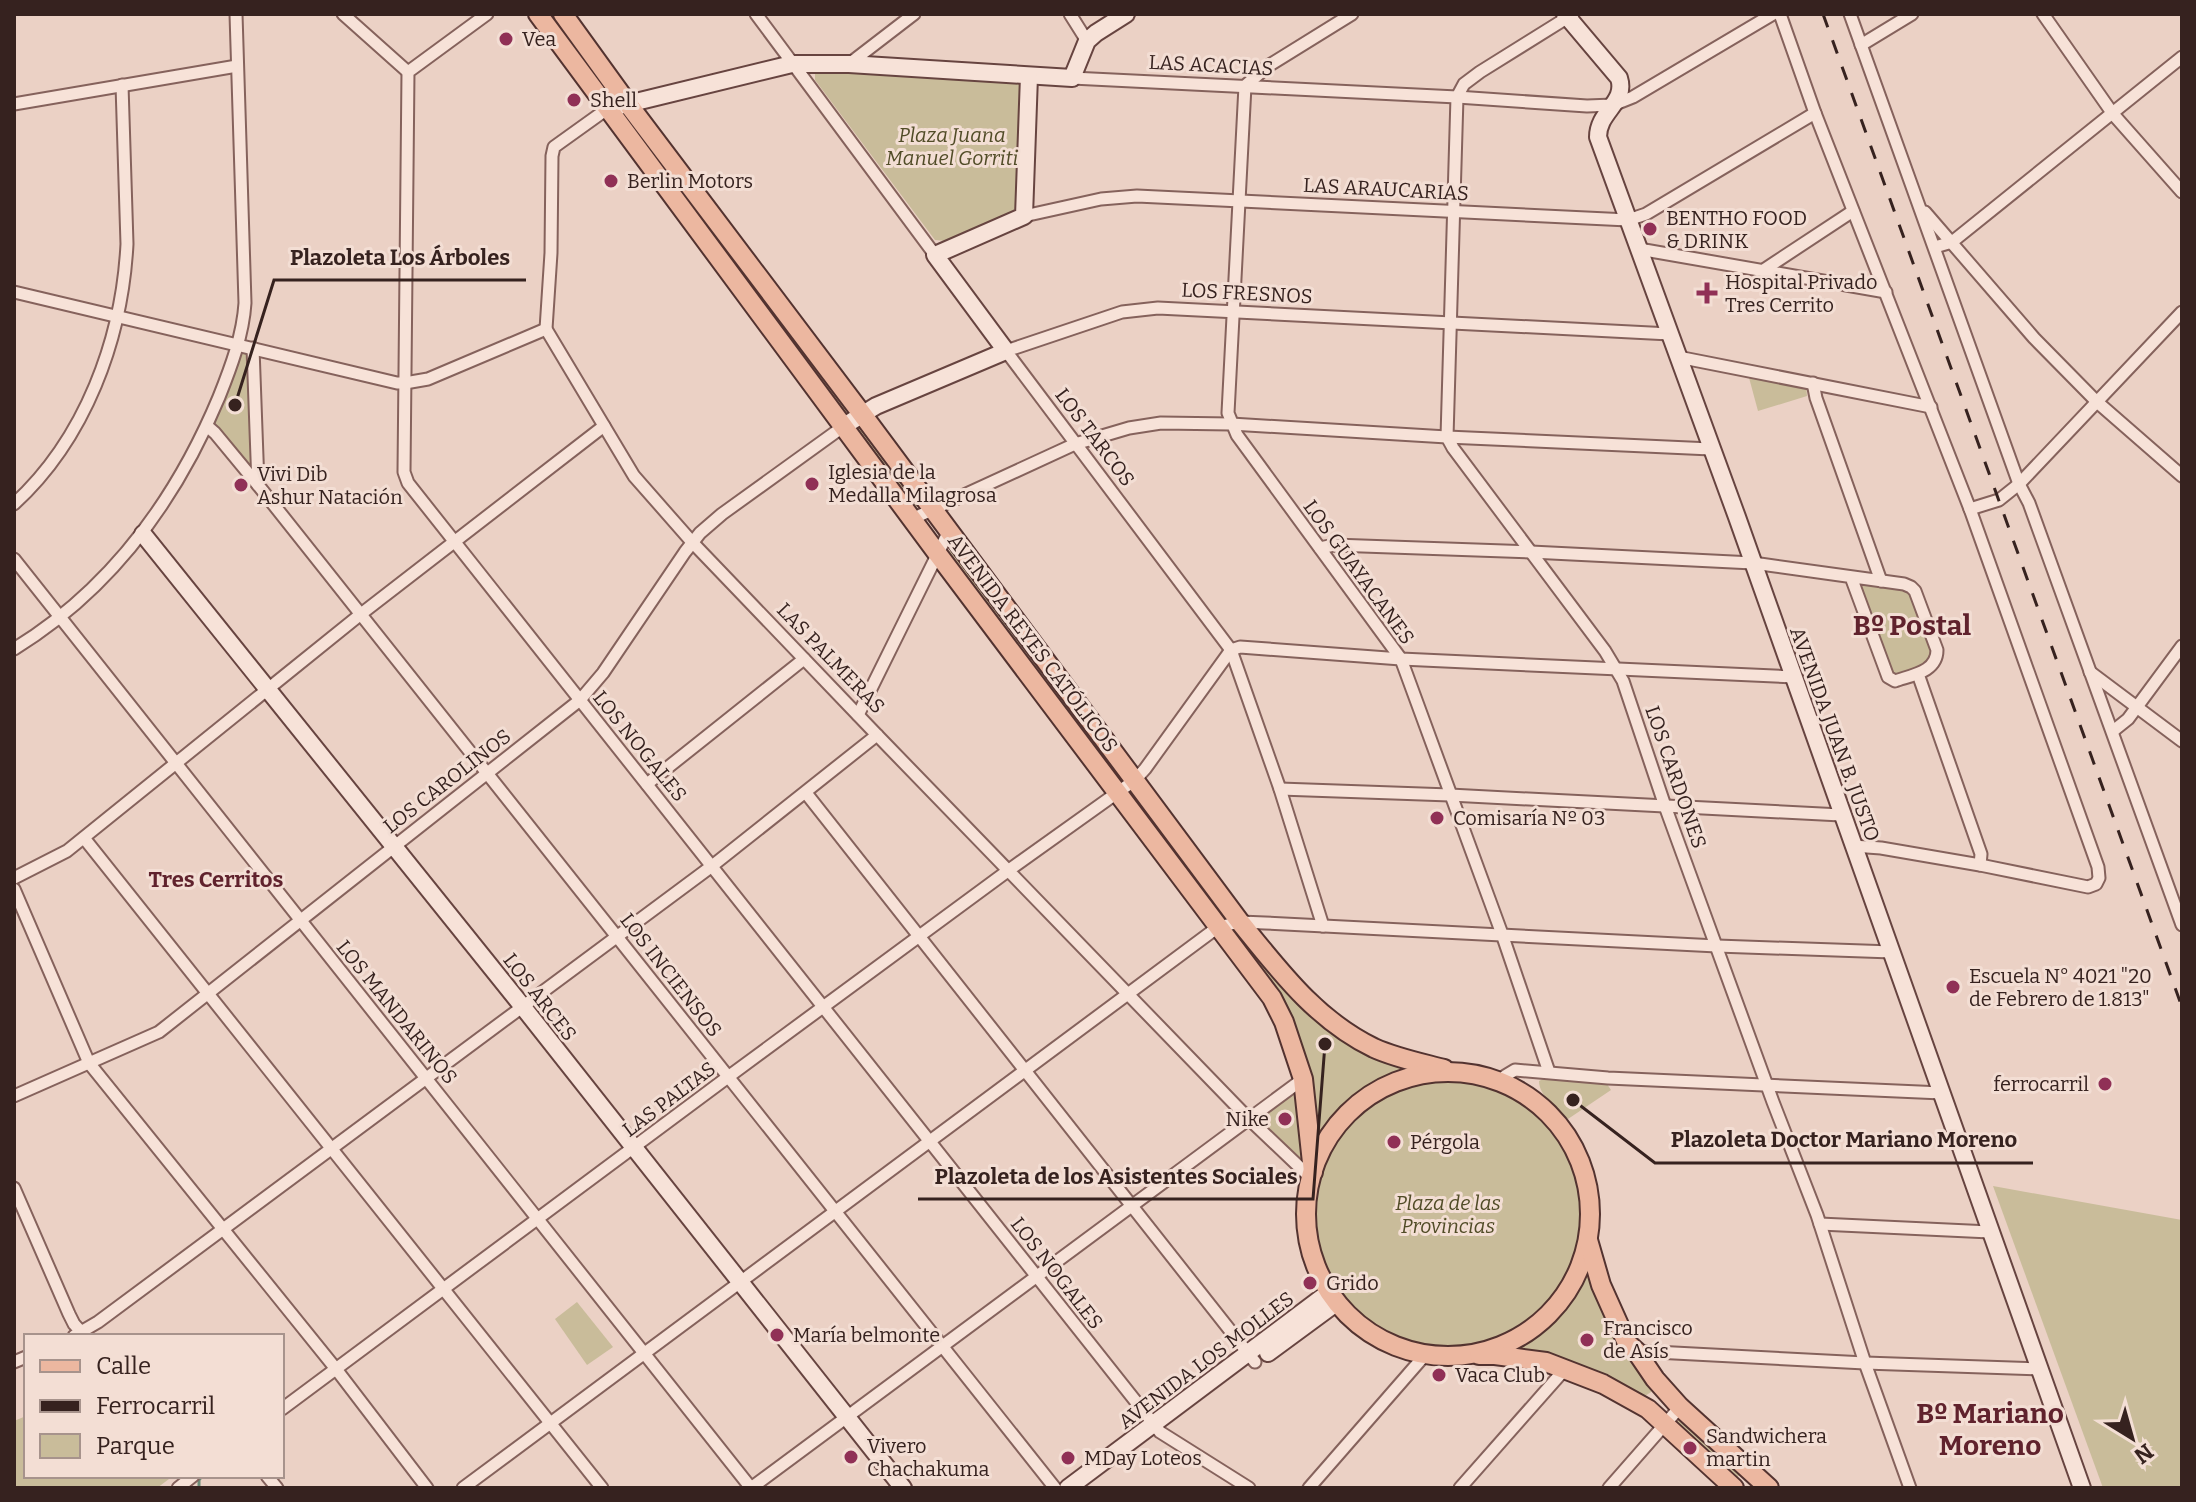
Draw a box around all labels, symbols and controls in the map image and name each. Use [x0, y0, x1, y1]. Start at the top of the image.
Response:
place label: Vea [522, 27, 556, 51]
marker: Vea [497, 30, 515, 48]
street label: LAS ACACIAS [1148, 50, 1274, 80]
place label: Shell [590, 88, 637, 112]
marker: Shell [565, 91, 583, 109]
park label: Plaza Juana Manuel Gorriti [886, 123, 1019, 170]
place label: Berlin Motors [627, 169, 753, 193]
marker: Berlin Motors [602, 172, 620, 190]
street label: LAS ARAUCARIAS [1303, 173, 1469, 205]
place label: BENTHO FOOD & DRINK [1666, 206, 1807, 253]
marker: BENTHO FOOD & DRINK [1641, 220, 1659, 238]
callout: Plazoleta Los Árboles [274, 234, 526, 280]
text: Plazoleta Los Árboles [290, 244, 510, 271]
place label: Hospital Privado Tres Cerrito [1725, 270, 1878, 317]
street label: LOS FRESNOS [1181, 278, 1313, 308]
marker: Hospital Privado Tres Cerrito [1696, 282, 1718, 304]
street label: LOS TARCOS [1050, 383, 1140, 491]
place label: Iglesia de la Medalla Milagrosa [828, 460, 997, 507]
place label: Vivi Dib Ashur Natación [257, 462, 403, 509]
marker: Iglesia de la Medalla Milagrosa [803, 475, 821, 493]
marker: Vivi Dib Ashur Natación [232, 476, 250, 494]
street label: LOS GUAYACANES [1298, 495, 1420, 649]
street label: AVENIDA REYES CATÓLICOS [943, 529, 1123, 757]
street label: LAS PALMERAS [772, 598, 890, 718]
district label: Bº Postal [1853, 609, 1971, 642]
street label: AVENIDA JUAN B. JUSTO [1785, 624, 1885, 844]
street label: LOS NOGALES [588, 686, 692, 806]
street label: LOS CARDONES [1640, 702, 1712, 852]
street label: LOS CAROLINOS [378, 724, 516, 838]
place label: Comisaría Nº 03 [1453, 806, 1605, 830]
marker: Comisaría Nº 03 [1428, 809, 1446, 827]
district label: Tres Cerritos [149, 866, 284, 893]
street label: LOS INCIENSOS [615, 908, 727, 1042]
street label: LOS MANDARINOS [332, 935, 462, 1089]
street label: LOS ARCES [498, 948, 582, 1046]
place label: Escuela N° 4021 "20 de Febrero de 1.813" [1969, 964, 2152, 1011]
marker: Escuela N° 4021 "20 de Febrero de 1.813" [1944, 978, 1962, 996]
street label: LAS PALTAS [618, 1056, 720, 1142]
place label: ferrocarril [1993, 1072, 2089, 1096]
marker: ferrocarril [2096, 1075, 2114, 1093]
place label: Nike [1226, 1107, 1269, 1131]
marker: Nike [1276, 1110, 1294, 1128]
callout: Plazoleta Doctor Mariano Moreno [1655, 1117, 2033, 1163]
text: Plazoleta Doctor Mariano Moreno [1671, 1126, 2018, 1153]
place label: Pérgola [1410, 1130, 1480, 1154]
marker: Pérgola [1385, 1133, 1403, 1151]
callout: Plazoleta de los Asistentes Sociales [918, 1153, 1313, 1199]
text: Plazoleta de los Asistentes Sociales [934, 1163, 1298, 1190]
park label: Plaza de las Provincias [1395, 1191, 1501, 1238]
street label: LOS NOGALES [1006, 1212, 1108, 1334]
place label: Grido [1326, 1271, 1379, 1295]
marker: Grido [1301, 1274, 1319, 1292]
street label: AVENIDA LOS MOLLES [1114, 1286, 1298, 1434]
place label: Francisco de Asís [1603, 1316, 1693, 1363]
place label: María belmonte [793, 1323, 940, 1347]
marker: María belmonte [768, 1326, 786, 1344]
marker: Francisco de Asís [1578, 1331, 1596, 1349]
legend [24, 1334, 284, 1478]
text: Calle [96, 1352, 151, 1380]
place label: Vaca Club [1455, 1363, 1545, 1387]
marker: Vaca Club [1430, 1366, 1448, 1384]
text: Ferrocarril [96, 1392, 215, 1420]
district label: Bº Mariano Moreno [1916, 1397, 2064, 1462]
north arrow [2092, 1398, 2172, 1478]
place label: Sandwichera martin [1706, 1424, 1827, 1471]
text: Parque [96, 1432, 175, 1460]
place label: Vivero Chachakuma [867, 1434, 990, 1481]
text: N [2129, 1438, 2159, 1469]
marker: Sandwichera martin [1681, 1439, 1699, 1457]
place label: MDay Loteos [1084, 1446, 1202, 1470]
marker: Vivero Chachakuma [842, 1448, 860, 1466]
marker: MDay Loteos [1059, 1449, 1077, 1467]

